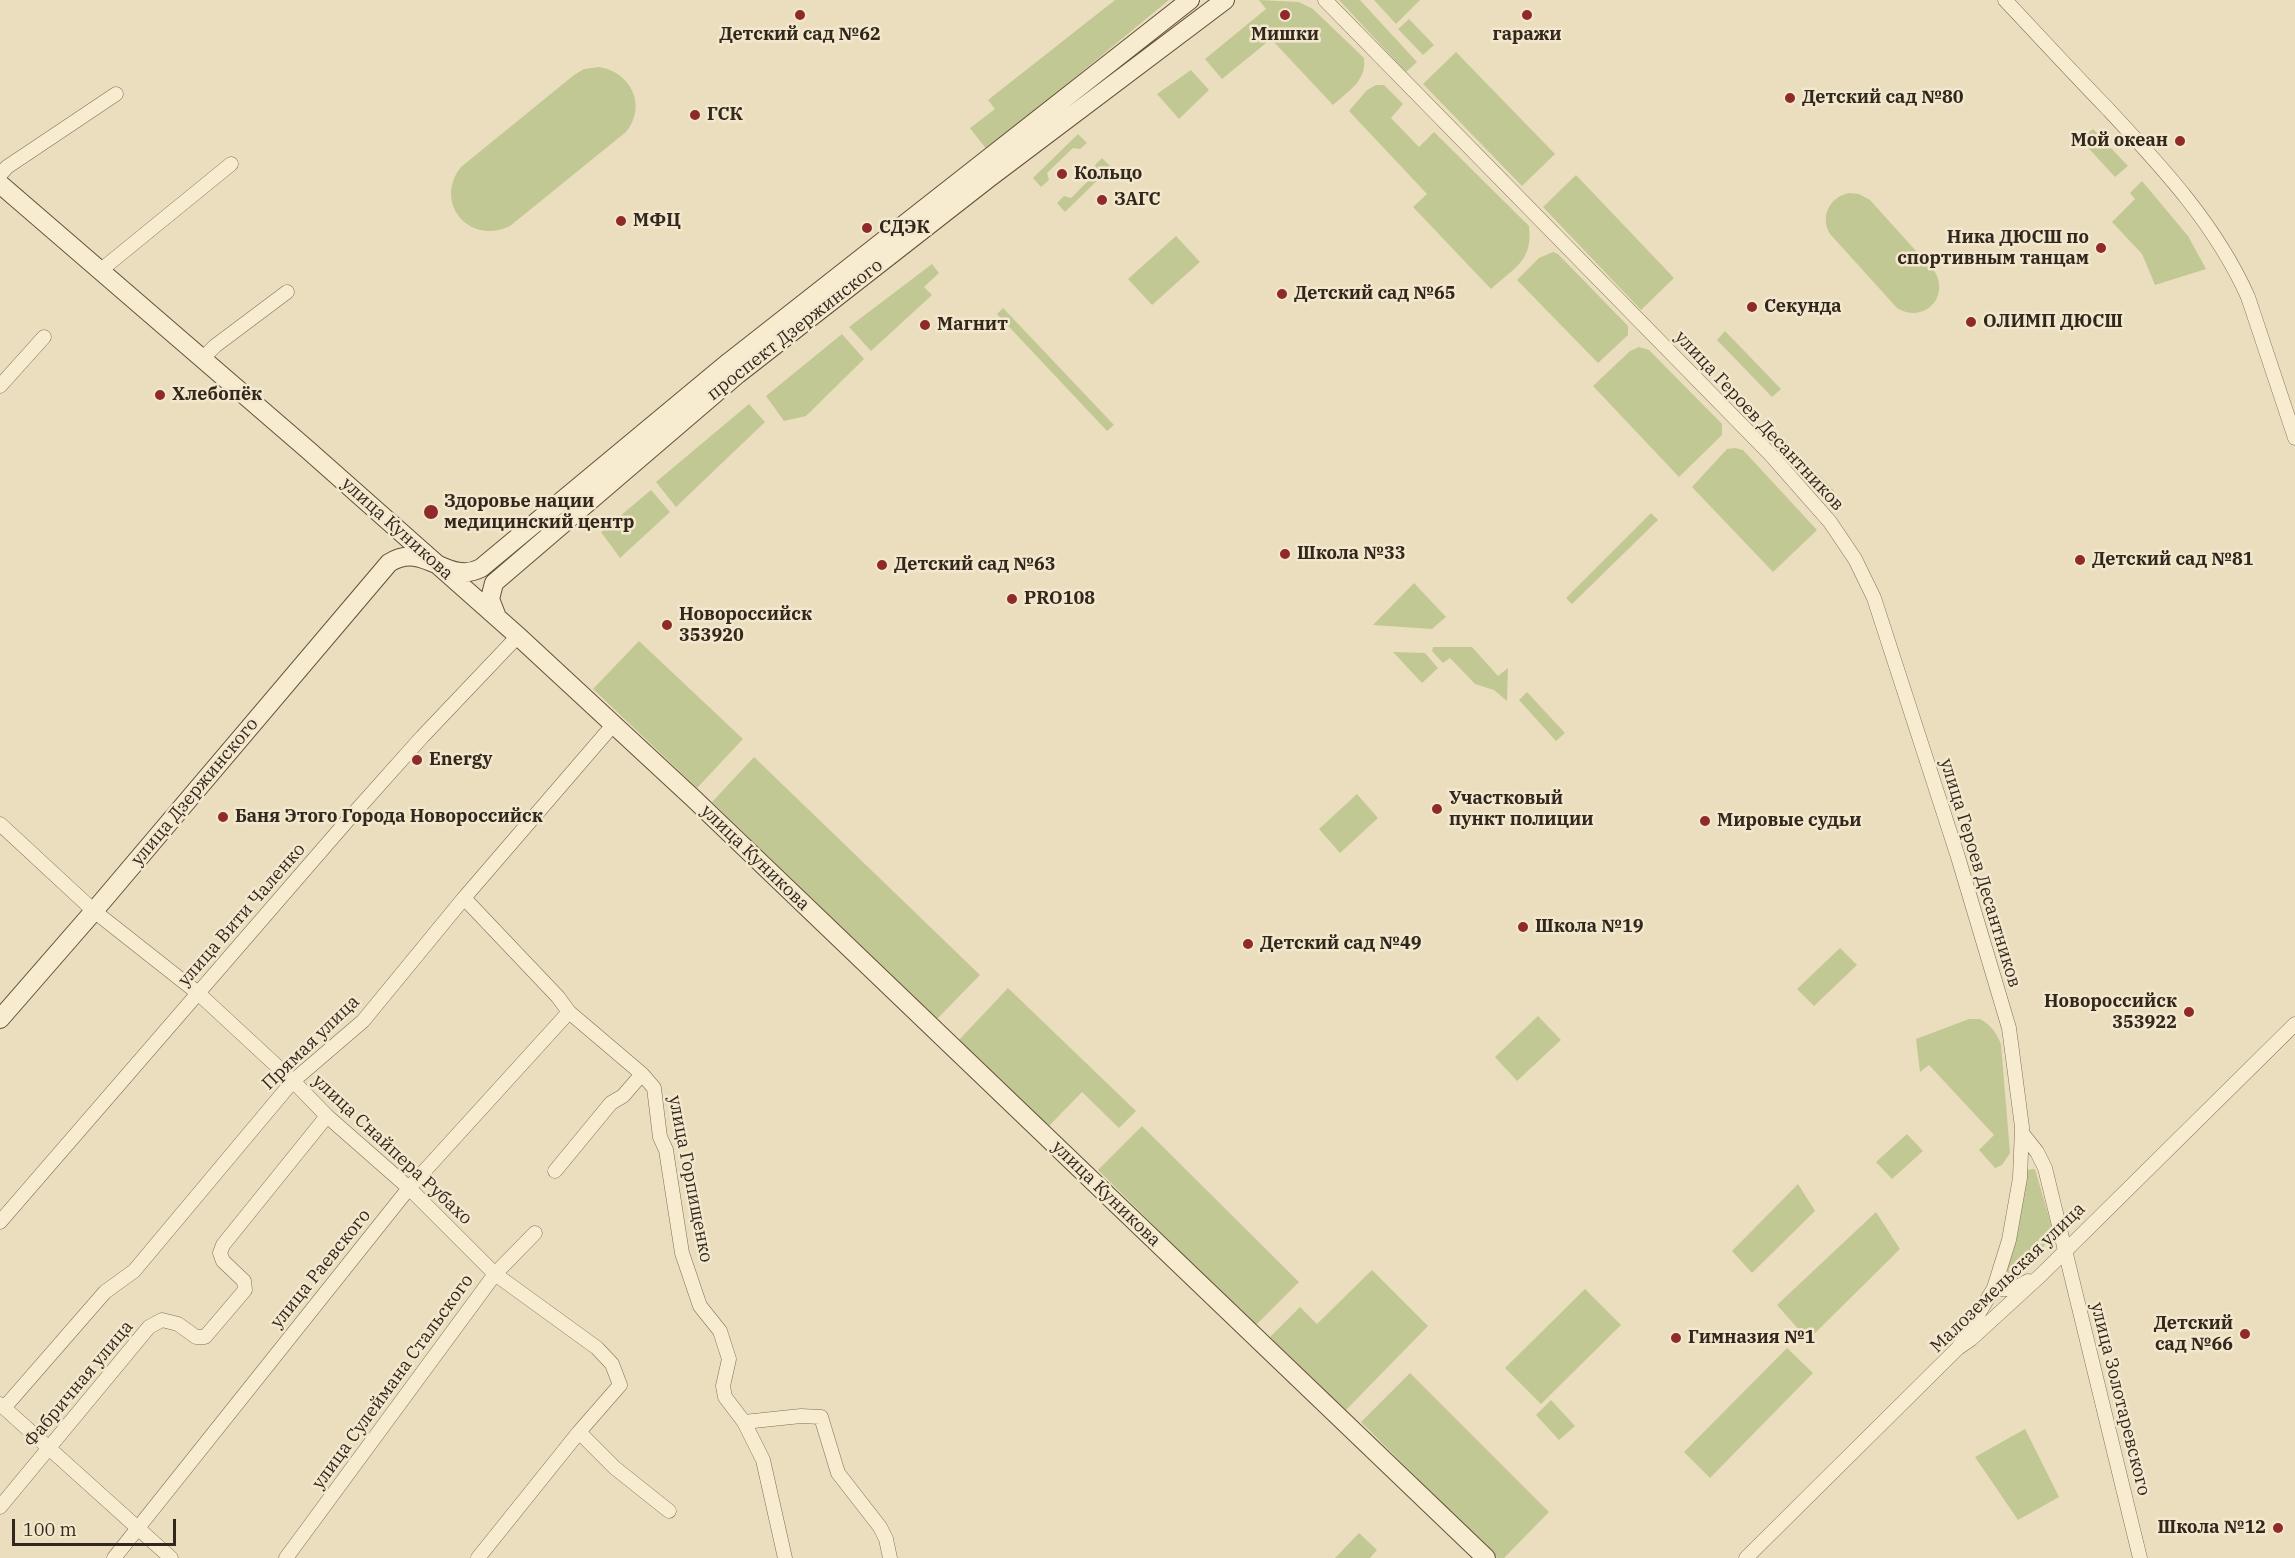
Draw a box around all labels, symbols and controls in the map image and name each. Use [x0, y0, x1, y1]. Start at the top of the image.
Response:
marker: Детский сад №62 [793, 8, 807, 22]
marker: Мишки [1278, 8, 1292, 22]
marker: гаражи [1520, 8, 1534, 22]
place label: Детский сад №62 [719, 24, 881, 46]
place label: Мишки [1251, 24, 1319, 46]
place label: гаражи [1492, 24, 1562, 46]
place label: Детский сад №80 [1802, 87, 1964, 109]
marker: Детский сад №80 [1783, 91, 1797, 105]
place label: ГСК [707, 104, 743, 126]
marker: ГСК [688, 108, 702, 122]
place label: Мой океан [2071, 130, 2168, 152]
marker: Мой океан [2173, 134, 2187, 148]
place label: Кольцо [1074, 163, 1142, 185]
marker: Кольцо [1055, 167, 1069, 181]
place label: ЗАГС [1114, 189, 1161, 211]
marker: ЗАГС [1095, 193, 1109, 207]
place label: МФЦ [633, 210, 681, 232]
marker: МФЦ [614, 214, 628, 228]
place label: СДЭК [879, 217, 930, 239]
marker: СДЭК [860, 221, 874, 235]
place label: Ника ДЮСШ по спортивным танцам [1897, 227, 2089, 270]
marker: Ника ДЮСШ по спортивным танцам [2094, 241, 2108, 255]
street label: проспект Дзержинского [703, 255, 887, 405]
place label: Детский сад №65 [1294, 283, 1456, 305]
marker: Детский сад №65 [1275, 287, 1289, 301]
place label: Секунда [1764, 296, 1842, 318]
marker: Секунда [1745, 300, 1759, 314]
place label: ОЛИМП ДЮСШ [1983, 311, 2123, 333]
place label: Магнит [937, 314, 1008, 336]
marker: ОЛИМП ДЮСШ [1964, 315, 1978, 329]
marker: Магнит [918, 318, 932, 332]
street label: улица Героев Десантников [1670, 327, 1848, 515]
place label: Хлебопёк [172, 384, 262, 406]
marker: Хлебопёк [153, 388, 167, 402]
street label: улица Куникова [337, 473, 457, 585]
place label: Здоровье нации медицинский центр [444, 491, 635, 534]
marker: Здоровье нации медицинский центр [422, 503, 440, 521]
place label: Школа №33 [1297, 543, 1406, 565]
marker: Школа №33 [1278, 547, 1292, 561]
place label: Детский сад №81 [2092, 549, 2254, 571]
marker: Детский сад №81 [2073, 553, 2087, 567]
place label: Детский сад №63 [894, 554, 1056, 576]
marker: Детский сад №63 [875, 558, 889, 572]
place label: PRO108 [1024, 588, 1095, 610]
marker: PRO108 [1005, 592, 1019, 606]
place label: Новороссийск 353920 [679, 604, 812, 646]
marker: Новороссийск 353920 [660, 618, 674, 632]
street label: улица Дзержинского [127, 714, 263, 870]
place label: Energy [429, 749, 493, 771]
marker: Energy [410, 753, 424, 767]
street label: улица Героев Десантников [1935, 756, 2025, 990]
place label: Участковый пункт полиции [1449, 788, 1594, 830]
street label: улица Куникова [696, 801, 814, 915]
marker: Участковый пункт полиции [1430, 802, 1444, 816]
place label: Баня Этого Города Новороссийск [235, 806, 543, 828]
marker: Баня Этого Города Новороссийск [216, 810, 230, 824]
place label: Мировые судьи [1717, 810, 1861, 832]
marker: Мировые судьи [1698, 814, 1712, 828]
street label: улица Вити Чаленко [174, 839, 310, 991]
place label: Школа №19 [1535, 916, 1644, 938]
marker: Школа №19 [1516, 920, 1530, 934]
place label: Детский сад №49 [1260, 933, 1422, 955]
marker: Детский сад №49 [1241, 937, 1255, 951]
street label: Прямая улица [258, 991, 364, 1095]
place label: Новороссийск 353922 [2044, 991, 2177, 1034]
marker: Новороссийск 353922 [2182, 1005, 2196, 1019]
street label: улица Снайпера Рубахо [308, 1070, 476, 1230]
street label: улица Горпищенко [663, 1094, 717, 1264]
street label: улица Куникова [1047, 1137, 1165, 1251]
street label: Малоземельская улица [1926, 1198, 2090, 1358]
street label: улица Раевского [266, 1205, 376, 1333]
street label: улица Сулеймана Стальского [308, 1270, 478, 1494]
street label: улица Золотаревского [2086, 1300, 2154, 1498]
place label: Детский сад №66 [2154, 1313, 2233, 1356]
street label: Фабричная улица [20, 1316, 138, 1452]
place label: Гимназия №1 [1688, 1327, 1815, 1349]
marker: Детский сад №66 [2238, 1327, 2252, 1341]
marker: Гимназия №1 [1669, 1331, 1683, 1345]
scale bar [15, 1507, 178, 1545]
place label: Школа №12 [2157, 1517, 2266, 1539]
text: 100 m [23, 1518, 77, 1541]
marker: Школа №12 [2271, 1521, 2285, 1535]

